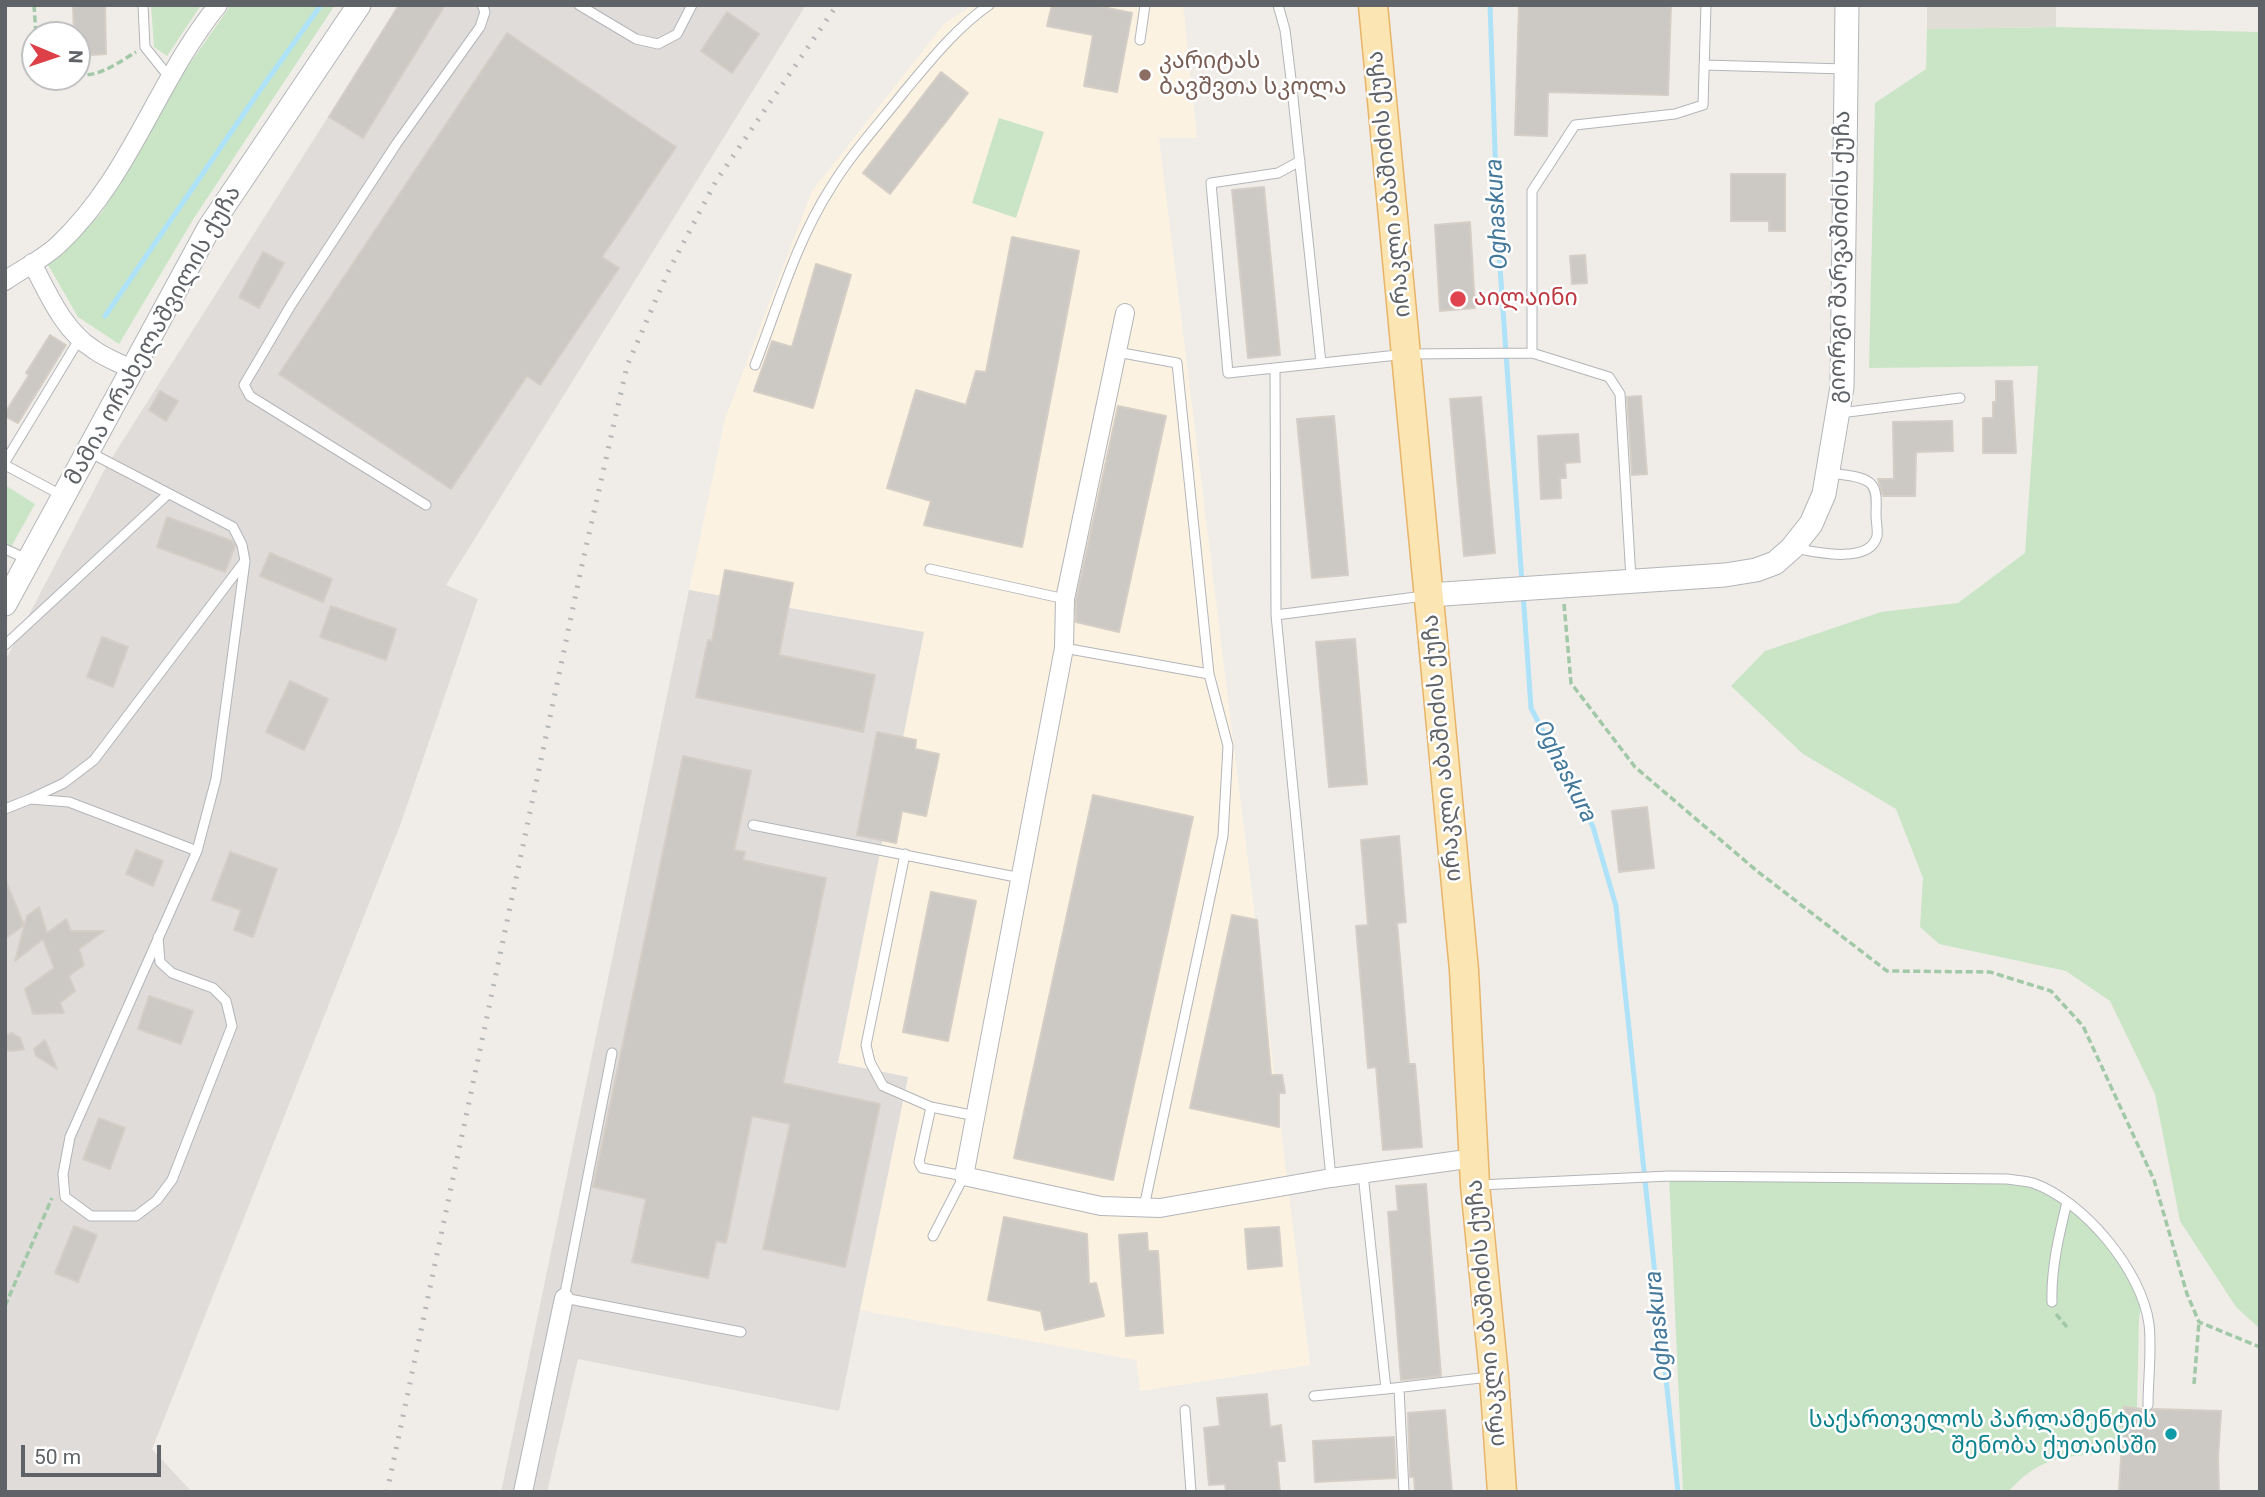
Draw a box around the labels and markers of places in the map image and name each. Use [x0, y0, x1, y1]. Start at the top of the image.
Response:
place label: კარიტას ბავშვთა სკოლა [1159, 48, 1347, 102]
marker: კარიტას ბავშვთა სკოლა [1137, 67, 1153, 83]
place label: აილაინი [1474, 285, 1578, 313]
marker: აილაინი [1448, 289, 1468, 309]
place label: საქართველოს პარლამენტის შენობა ქუთაისში [1809, 1407, 2157, 1461]
marker: საქართველოს პარლამენტის შენობა ქუთაისში [2163, 1426, 2179, 1442]

